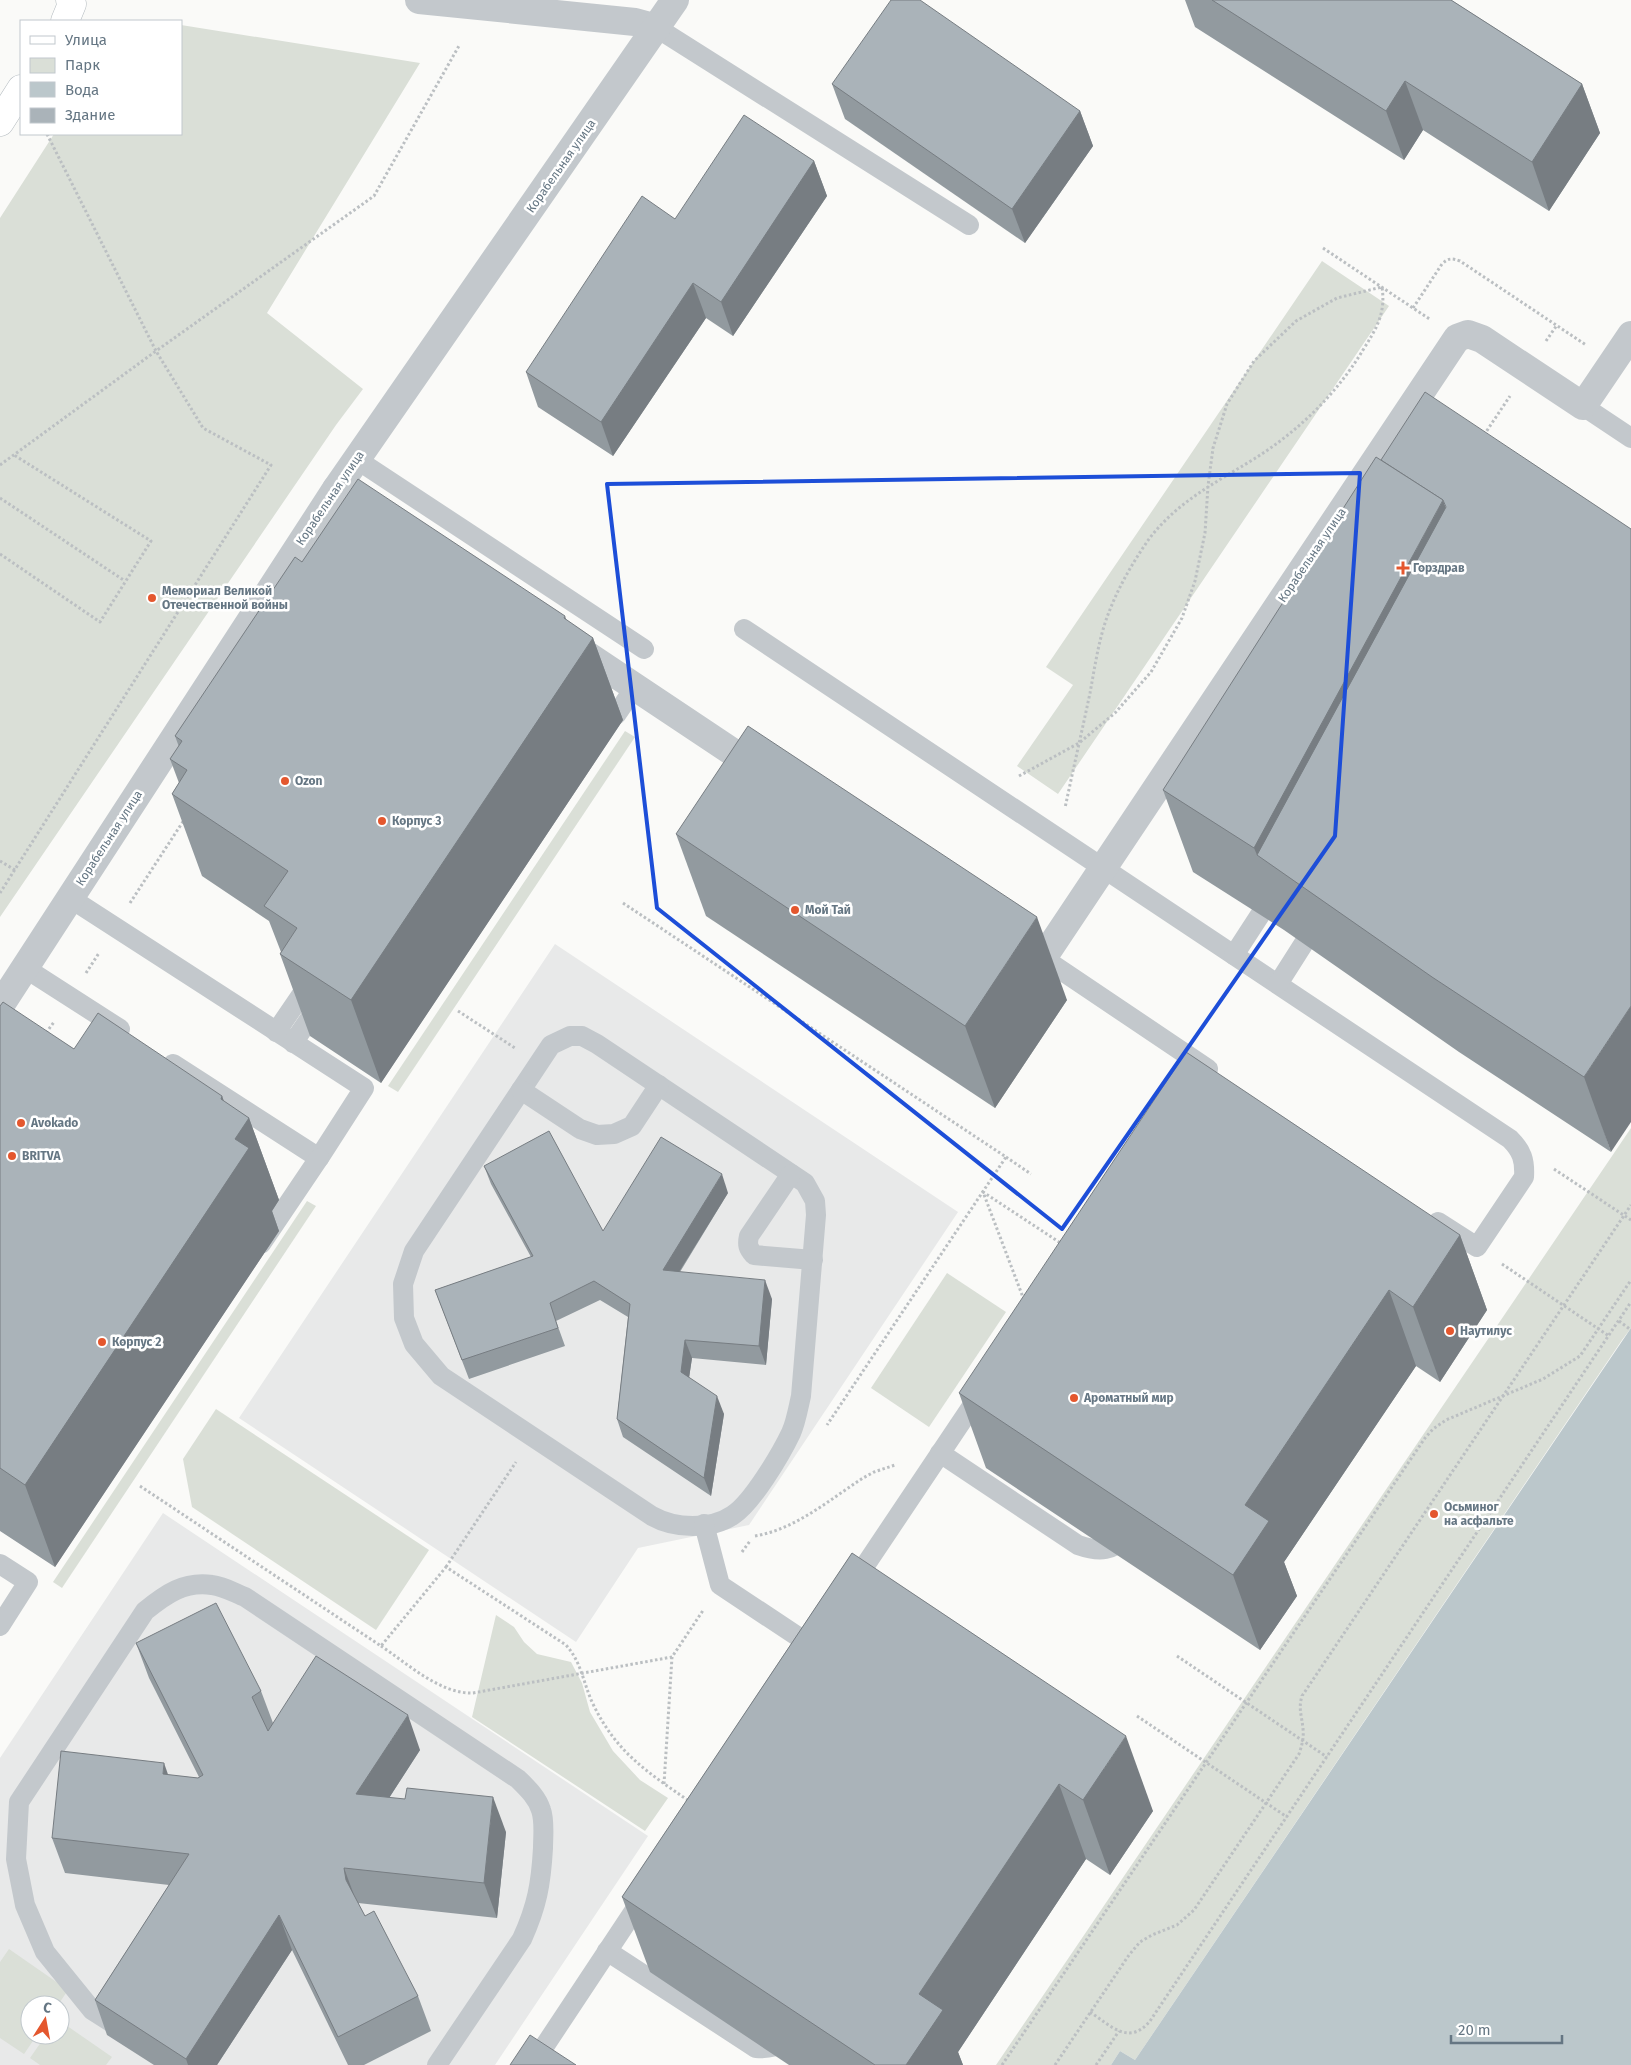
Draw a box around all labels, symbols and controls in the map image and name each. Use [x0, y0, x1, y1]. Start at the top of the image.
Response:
legend [20, 20, 182, 135]
text: Улица [65, 31, 107, 49]
text: Парк [65, 56, 100, 74]
text: Вода [65, 81, 99, 99]
text: Здание [65, 106, 115, 124]
street label: Корабельная улица [523, 117, 599, 215]
street label: Корабельная улица [293, 448, 367, 548]
street label: Корабельная улица [1275, 505, 1349, 605]
place label: Горздрав [1413, 561, 1465, 575]
marker: Горздрав [1397, 562, 1409, 574]
place label: Мемориал Великой Отечественной войны [162, 584, 288, 612]
marker: Мемориал Великой Отечественной войны [146, 592, 158, 604]
place label: Ozon [295, 774, 323, 788]
marker: Ozon [279, 775, 291, 787]
street label: Корабельная улица [73, 788, 145, 888]
place label: Корпус 3 [392, 814, 441, 828]
marker: Корпус 3 [376, 815, 388, 827]
place label: Мой Тай [805, 903, 851, 917]
marker: Мой Тай [789, 904, 801, 916]
place label: Avokado [30, 1116, 78, 1130]
marker: Avokado [15, 1117, 27, 1129]
place label: BRITVA [22, 1149, 61, 1163]
marker: BRITVA [6, 1150, 18, 1162]
place label: Наутилус [1460, 1324, 1512, 1338]
marker: Наутилус [1444, 1325, 1456, 1337]
place label: Корпус 2 [112, 1335, 161, 1349]
marker: Корпус 2 [96, 1336, 108, 1348]
place label: Ароматный мир [1083, 1391, 1174, 1405]
marker: Ароматный мир [1068, 1392, 1080, 1404]
place label: Осьминог на асфальте [1444, 1500, 1514, 1528]
marker: Осьминог на асфальте [1428, 1508, 1440, 1520]
north arrow [20, 1995, 70, 2045]
text: С [42, 1999, 53, 2017]
scale bar [1451, 2012, 1562, 2044]
text: 20 m [1458, 2021, 1491, 2039]

